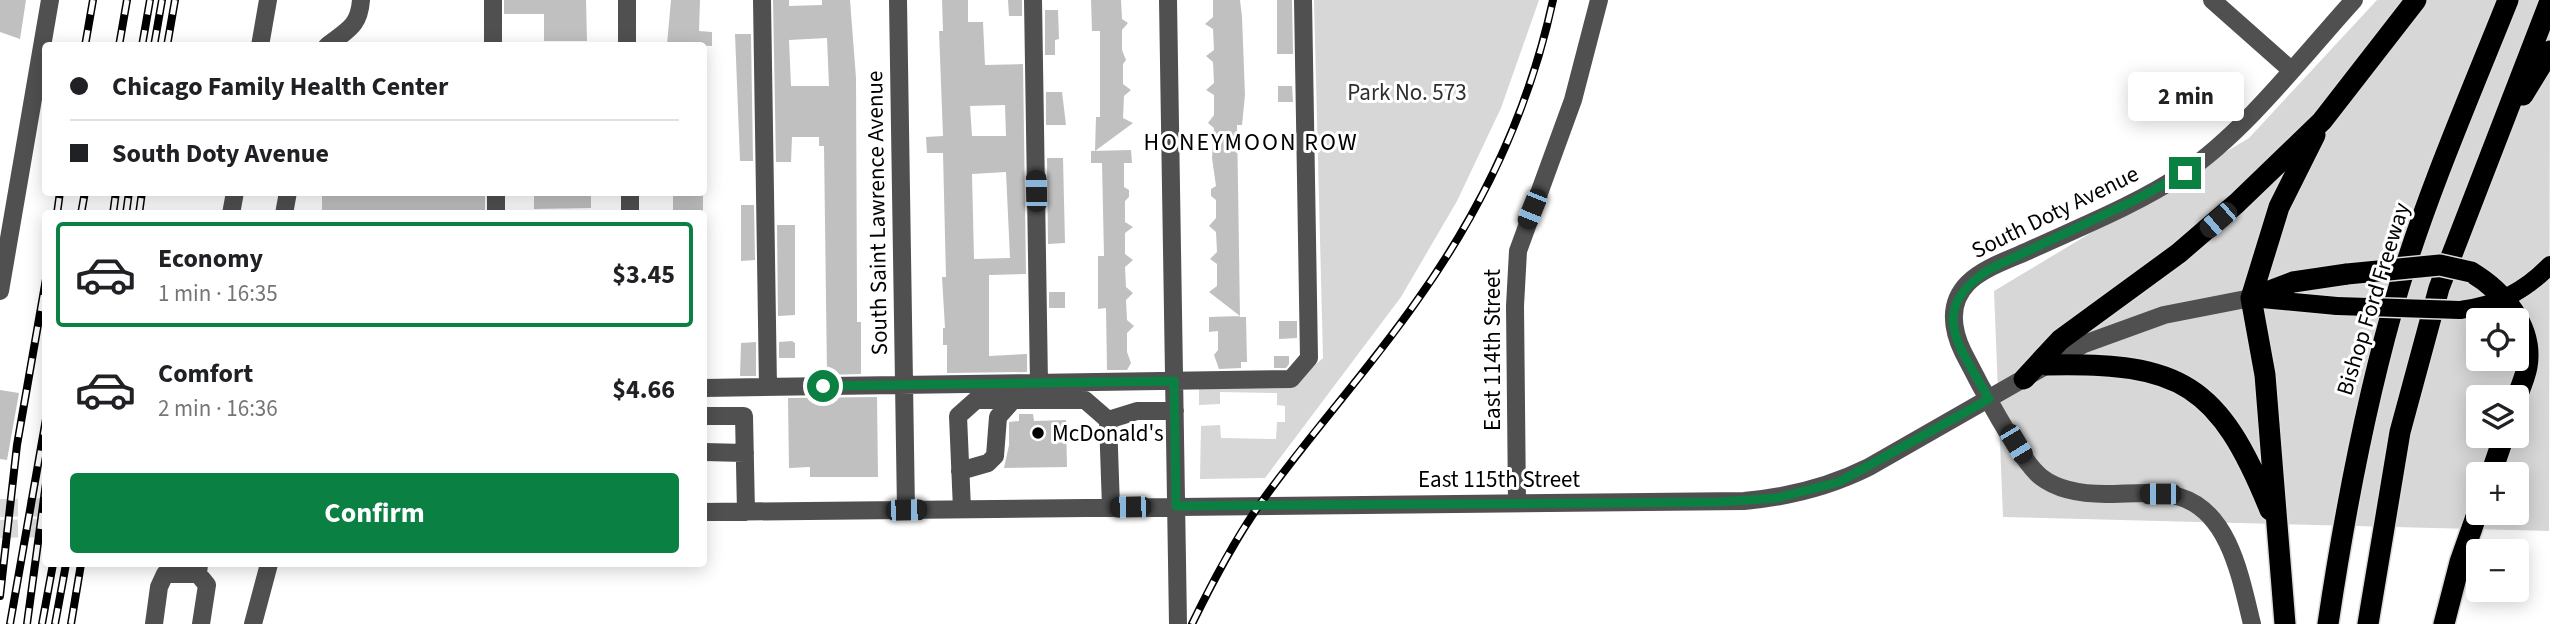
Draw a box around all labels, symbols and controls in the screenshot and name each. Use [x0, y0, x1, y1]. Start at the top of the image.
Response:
text: Chicago Family Health Center [112, 68, 448, 105]
street label: South Saint Lawrence Avenue [858, 70, 896, 356]
callout: 2 min [2127, 72, 2243, 120]
park label: Park No. 573 [1347, 76, 1467, 109]
text: 2 min [2158, 80, 2214, 113]
district label: HONEYMOON ROW [1143, 125, 1359, 160]
text: South Doty Avenue [112, 135, 329, 172]
street label: South Doty Avenue [1966, 157, 2144, 267]
route end [2169, 157, 2201, 189]
car [1026, 170, 1047, 212]
car [1515, 186, 1550, 232]
car [2196, 198, 2241, 242]
street label: Bishop Ford Freeway [2328, 198, 2418, 399]
text: Economy [158, 240, 263, 277]
icon: car [74, 243, 137, 306]
text: $3.45 [612, 256, 675, 293]
street label: East 114th Street [1476, 269, 1509, 431]
text: 1 min · 16:35 [158, 277, 278, 310]
map controls [2466, 308, 2529, 602]
button: locate [2466, 308, 2529, 371]
text: Comfort [158, 355, 253, 392]
icon: car [74, 358, 137, 421]
route start [807, 370, 839, 402]
text: $4.66 [612, 371, 675, 408]
button: layers [2466, 385, 2529, 448]
text: 2 min · 16:36 [158, 392, 278, 425]
place label: McDonald's [1052, 417, 1164, 450]
car [1997, 421, 2036, 467]
marker: McDonald's [1030, 425, 1046, 441]
button: + [2466, 462, 2529, 525]
street label: East 115th Street [1418, 463, 1580, 496]
button: Confirm [70, 473, 679, 553]
car [2140, 484, 2182, 505]
car [1109, 496, 1152, 518]
car [885, 499, 928, 521]
button: − [2466, 539, 2529, 602]

